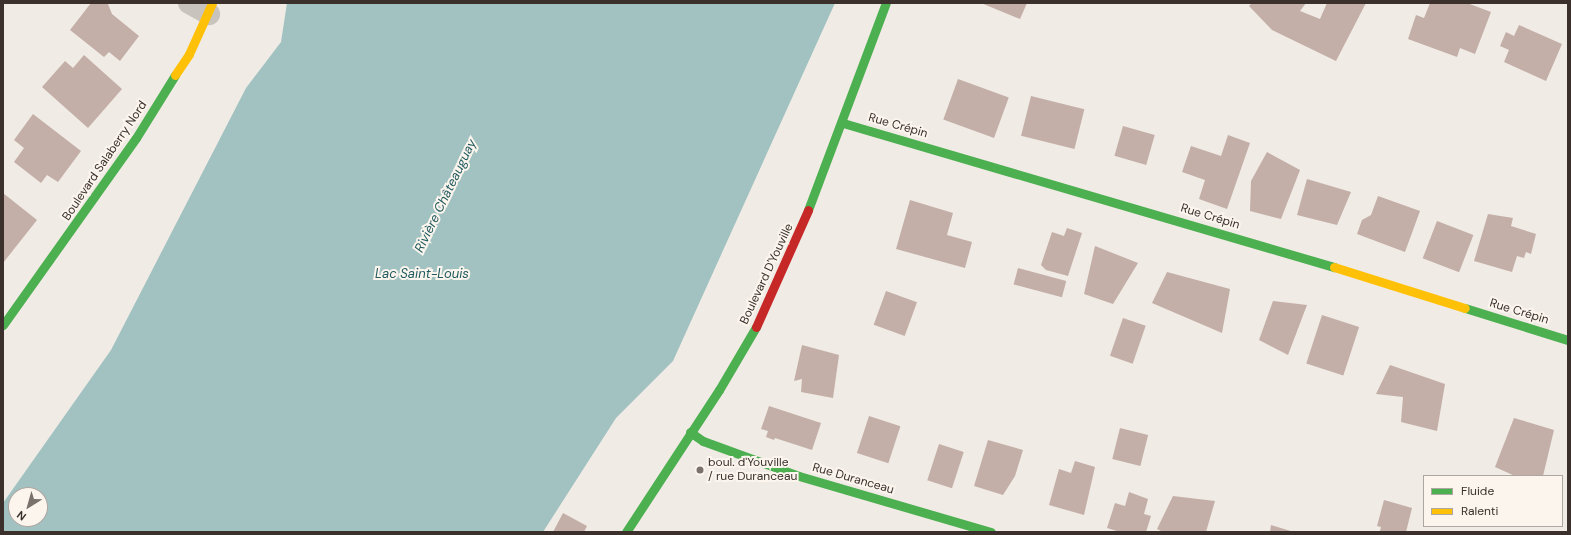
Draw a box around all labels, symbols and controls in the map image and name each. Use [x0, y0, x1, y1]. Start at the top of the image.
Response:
street label: Boulevard Salaberry Nord [60, 99, 150, 223]
street label: Rue Crépin [867, 111, 929, 141]
water label: Rivière Châteauguay [412, 137, 480, 255]
street label: Rue Crépin [1179, 201, 1241, 233]
street label: Boulevard D'Youville [737, 221, 797, 327]
water label: Lac Saint-Louis [375, 266, 469, 282]
street label: Rue Crépin [1488, 296, 1550, 328]
place label: boul. d'Youville / rue Duranceau [708, 456, 797, 484]
street label: Rue Duranceau [811, 460, 895, 498]
marker: boul. d'Youville / rue Duranceau [695, 465, 705, 475]
legend [1423, 475, 1563, 527]
text: Fluide [1461, 483, 1494, 499]
north arrow [8, 487, 48, 527]
text: Ralenti [1461, 503, 1498, 519]
text: N [14, 508, 29, 524]

